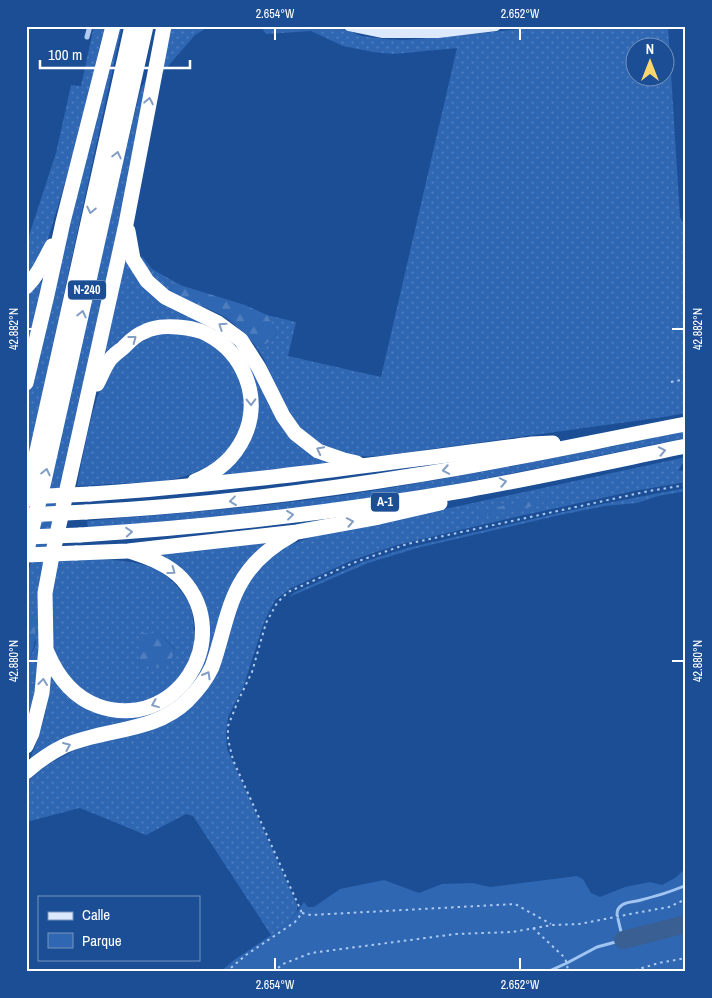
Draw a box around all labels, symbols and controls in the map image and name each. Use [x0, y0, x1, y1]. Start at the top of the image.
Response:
text: 2.654°W [256, 6, 295, 22]
text: 2.652°W [501, 6, 540, 22]
scale bar [40, 38, 190, 70]
north arrow [624, 38, 674, 88]
text: N [646, 40, 654, 58]
text: 100 m [48, 44, 82, 65]
one-way arrow [144, 97, 154, 106]
one-way arrow [112, 151, 122, 160]
one-way arrow [86, 206, 97, 215]
road number: N-240 [68, 280, 106, 300]
text: 42.882°N [6, 308, 22, 350]
text: 42.882°N [690, 308, 706, 350]
one-way arrow [76, 309, 87, 318]
one-way arrow [218, 323, 227, 332]
one-way arrow [127, 336, 137, 345]
one-way arrow [246, 398, 256, 406]
one-way arrow [316, 446, 325, 456]
one-way arrow [658, 446, 667, 456]
one-way arrow [442, 465, 451, 475]
one-way arrow [40, 468, 51, 477]
one-way arrow [498, 478, 507, 488]
road number: A-1 [371, 492, 399, 512]
one-way arrow [229, 495, 237, 506]
one-way arrow [287, 510, 295, 521]
one-way arrow [346, 518, 354, 528]
one-way arrow [125, 526, 133, 537]
one-way arrow [166, 565, 176, 574]
text: 42.880°N [6, 640, 22, 682]
text: 42.880°N [690, 640, 706, 682]
one-way arrow [200, 672, 210, 681]
one-way arrow [37, 678, 48, 686]
one-way arrow [151, 698, 160, 708]
one-way arrow [62, 742, 71, 752]
legend [38, 896, 200, 960]
text: Calle [82, 904, 110, 925]
text: Parque [82, 930, 122, 951]
text: 2.654°W [256, 977, 295, 993]
text: 2.652°W [501, 977, 540, 993]

